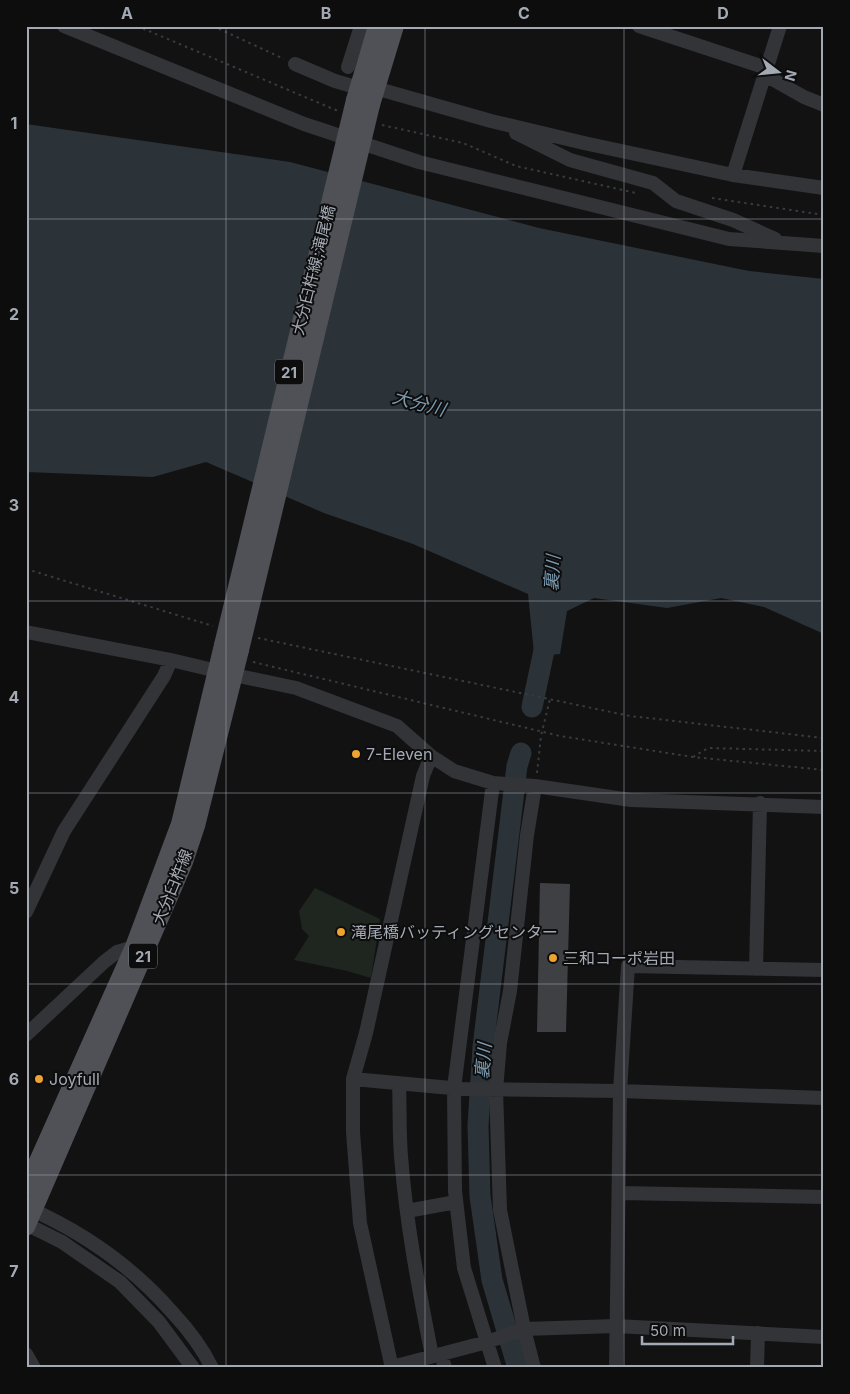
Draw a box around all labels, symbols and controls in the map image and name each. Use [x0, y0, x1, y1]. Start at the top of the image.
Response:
text: A [121, 3, 133, 23]
text: B [321, 3, 331, 23]
text: C [518, 3, 530, 23]
text: D [717, 3, 729, 23]
north arrow [752, 48, 802, 98]
text: N [781, 68, 801, 83]
text: 1 [11, 113, 17, 133]
street label: 大分臼杵線;滝尾橋 [287, 203, 339, 337]
text: 2 [9, 304, 19, 324]
road number: 21 [275, 360, 303, 384]
water label: 大分川 [390, 386, 450, 421]
text: 3 [9, 495, 19, 515]
water label: 裏川 [540, 552, 564, 592]
text: 4 [9, 687, 20, 707]
place label: 7-Eleven [366, 744, 432, 764]
marker: 7-Eleven [350, 748, 362, 760]
street label: 大分臼杵線 [148, 846, 196, 928]
text: 5 [9, 878, 19, 898]
place label: 滝尾橋バッティングセンター [351, 922, 558, 942]
marker: 滝尾橋バッティングセンター [335, 926, 347, 938]
road number: 21 [129, 944, 157, 968]
place label: 三和コーポ岩田 [563, 948, 675, 968]
marker: 三和コーポ岩田 [547, 952, 559, 964]
water label: 裏川 [471, 1040, 495, 1080]
text: 6 [9, 1069, 19, 1089]
place label: Joyfull [49, 1069, 100, 1089]
marker: Joyfull [33, 1073, 45, 1085]
text: 7 [9, 1261, 19, 1281]
scale bar [642, 1314, 734, 1346]
text: 50 m [650, 1321, 686, 1340]

